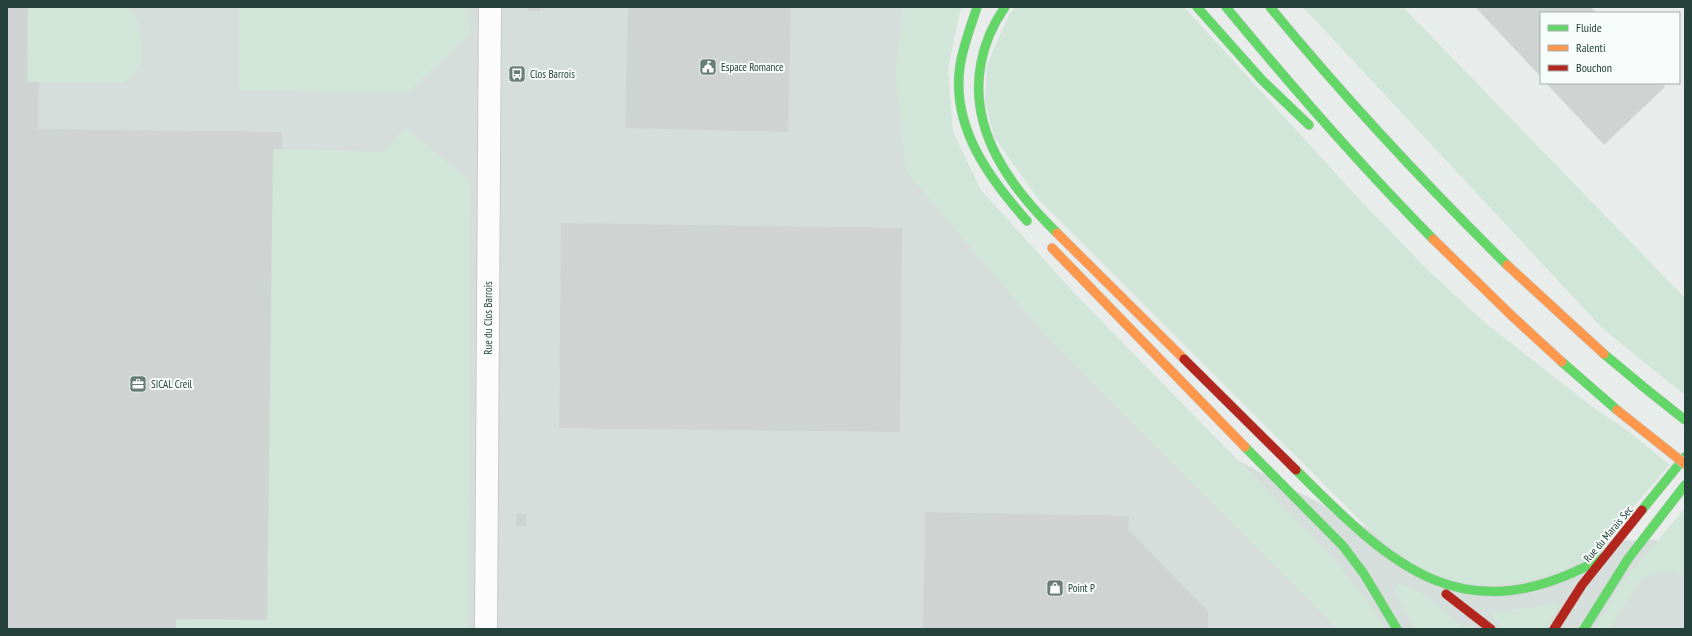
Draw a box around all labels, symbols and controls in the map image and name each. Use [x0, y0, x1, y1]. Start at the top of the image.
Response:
legend [1540, 12, 1680, 84]
text: Fluide [1576, 20, 1602, 35]
text: Ralenti [1576, 40, 1605, 55]
public building icon: Espace Romance [698, 57, 718, 77]
place label: Espace Romance [721, 60, 784, 74]
text: Bouchon [1576, 60, 1612, 75]
bus stop icon: Clos Barrois [507, 64, 527, 84]
place label: Clos Barrois [530, 67, 575, 81]
street label: Rue du Clos Barrois [481, 281, 495, 355]
office icon: SICAL Creil [128, 374, 148, 394]
place label: SICAL Creil [151, 377, 193, 391]
street label: Rue du Marais Sec [1580, 503, 1636, 565]
shop icon: Point P [1045, 578, 1065, 598]
place label: Point P [1068, 581, 1095, 595]

